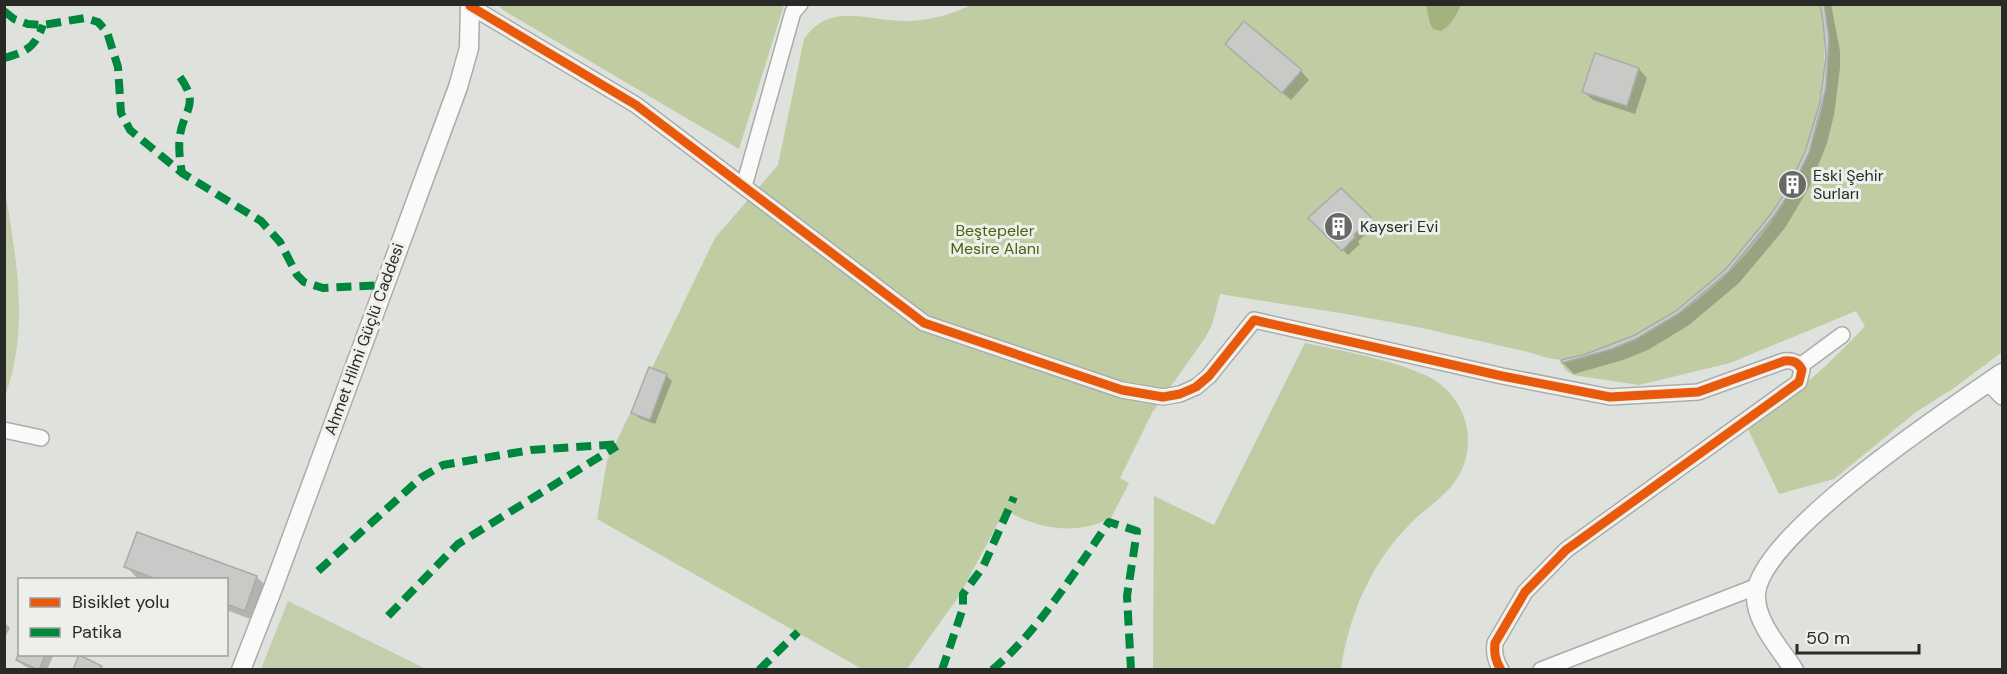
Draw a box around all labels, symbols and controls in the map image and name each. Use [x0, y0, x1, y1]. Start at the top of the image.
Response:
place label: Eski Şehir Surları [1813, 165, 1884, 204]
building icon: Eski Şehir Surları [1776, 168, 1808, 200]
building icon: Kayseri Evi [1323, 210, 1355, 242]
place label: Kayseri Evi [1360, 216, 1438, 237]
park label: Beştepeler Mesire Alanı [950, 220, 1040, 259]
street label: Ahmet Hilmi Güçlü Caddesi [319, 240, 409, 438]
legend [18, 578, 228, 656]
text: Bisiklet yolu [72, 590, 170, 614]
scale bar [1797, 617, 1918, 655]
text: Patika [72, 620, 122, 644]
text: 50 m [1806, 626, 1850, 650]

